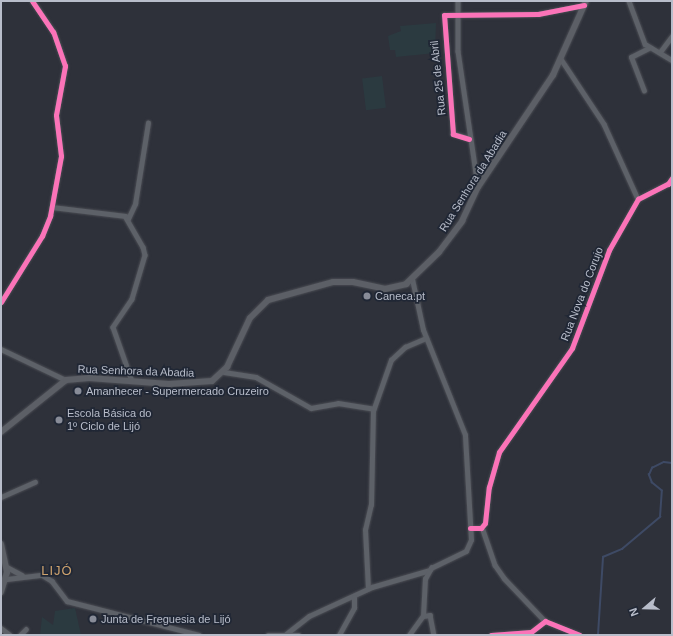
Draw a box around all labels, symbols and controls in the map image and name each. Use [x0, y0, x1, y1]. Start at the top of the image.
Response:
street label: Rua 25 de Abril [427, 40, 449, 116]
street label: Rua Senhora da Abadia [436, 128, 510, 234]
street label: Rua Nova do Corujo [558, 245, 606, 343]
place label: Caneca.pt [375, 289, 425, 303]
marker: Caneca.pt [362, 291, 372, 301]
street label: Rua Senhora da Abadia [77, 362, 195, 380]
place label: Amanhecer - Supermercado Cruzeiro [86, 384, 269, 398]
marker: Amanhecer - Supermercado Cruzeiro [73, 386, 83, 396]
place label: Escola Básica do 1º Ciclo de Lijó [67, 407, 151, 433]
marker: Escola Básica do 1º Ciclo de Lijó [54, 415, 64, 425]
district label: LIJÓ [41, 563, 73, 579]
north arrow [625, 588, 665, 628]
text: N [627, 606, 641, 618]
place label: Junta de Freguesia de Lijó [101, 612, 231, 626]
marker: Junta de Freguesia de Lijó [88, 614, 98, 624]

